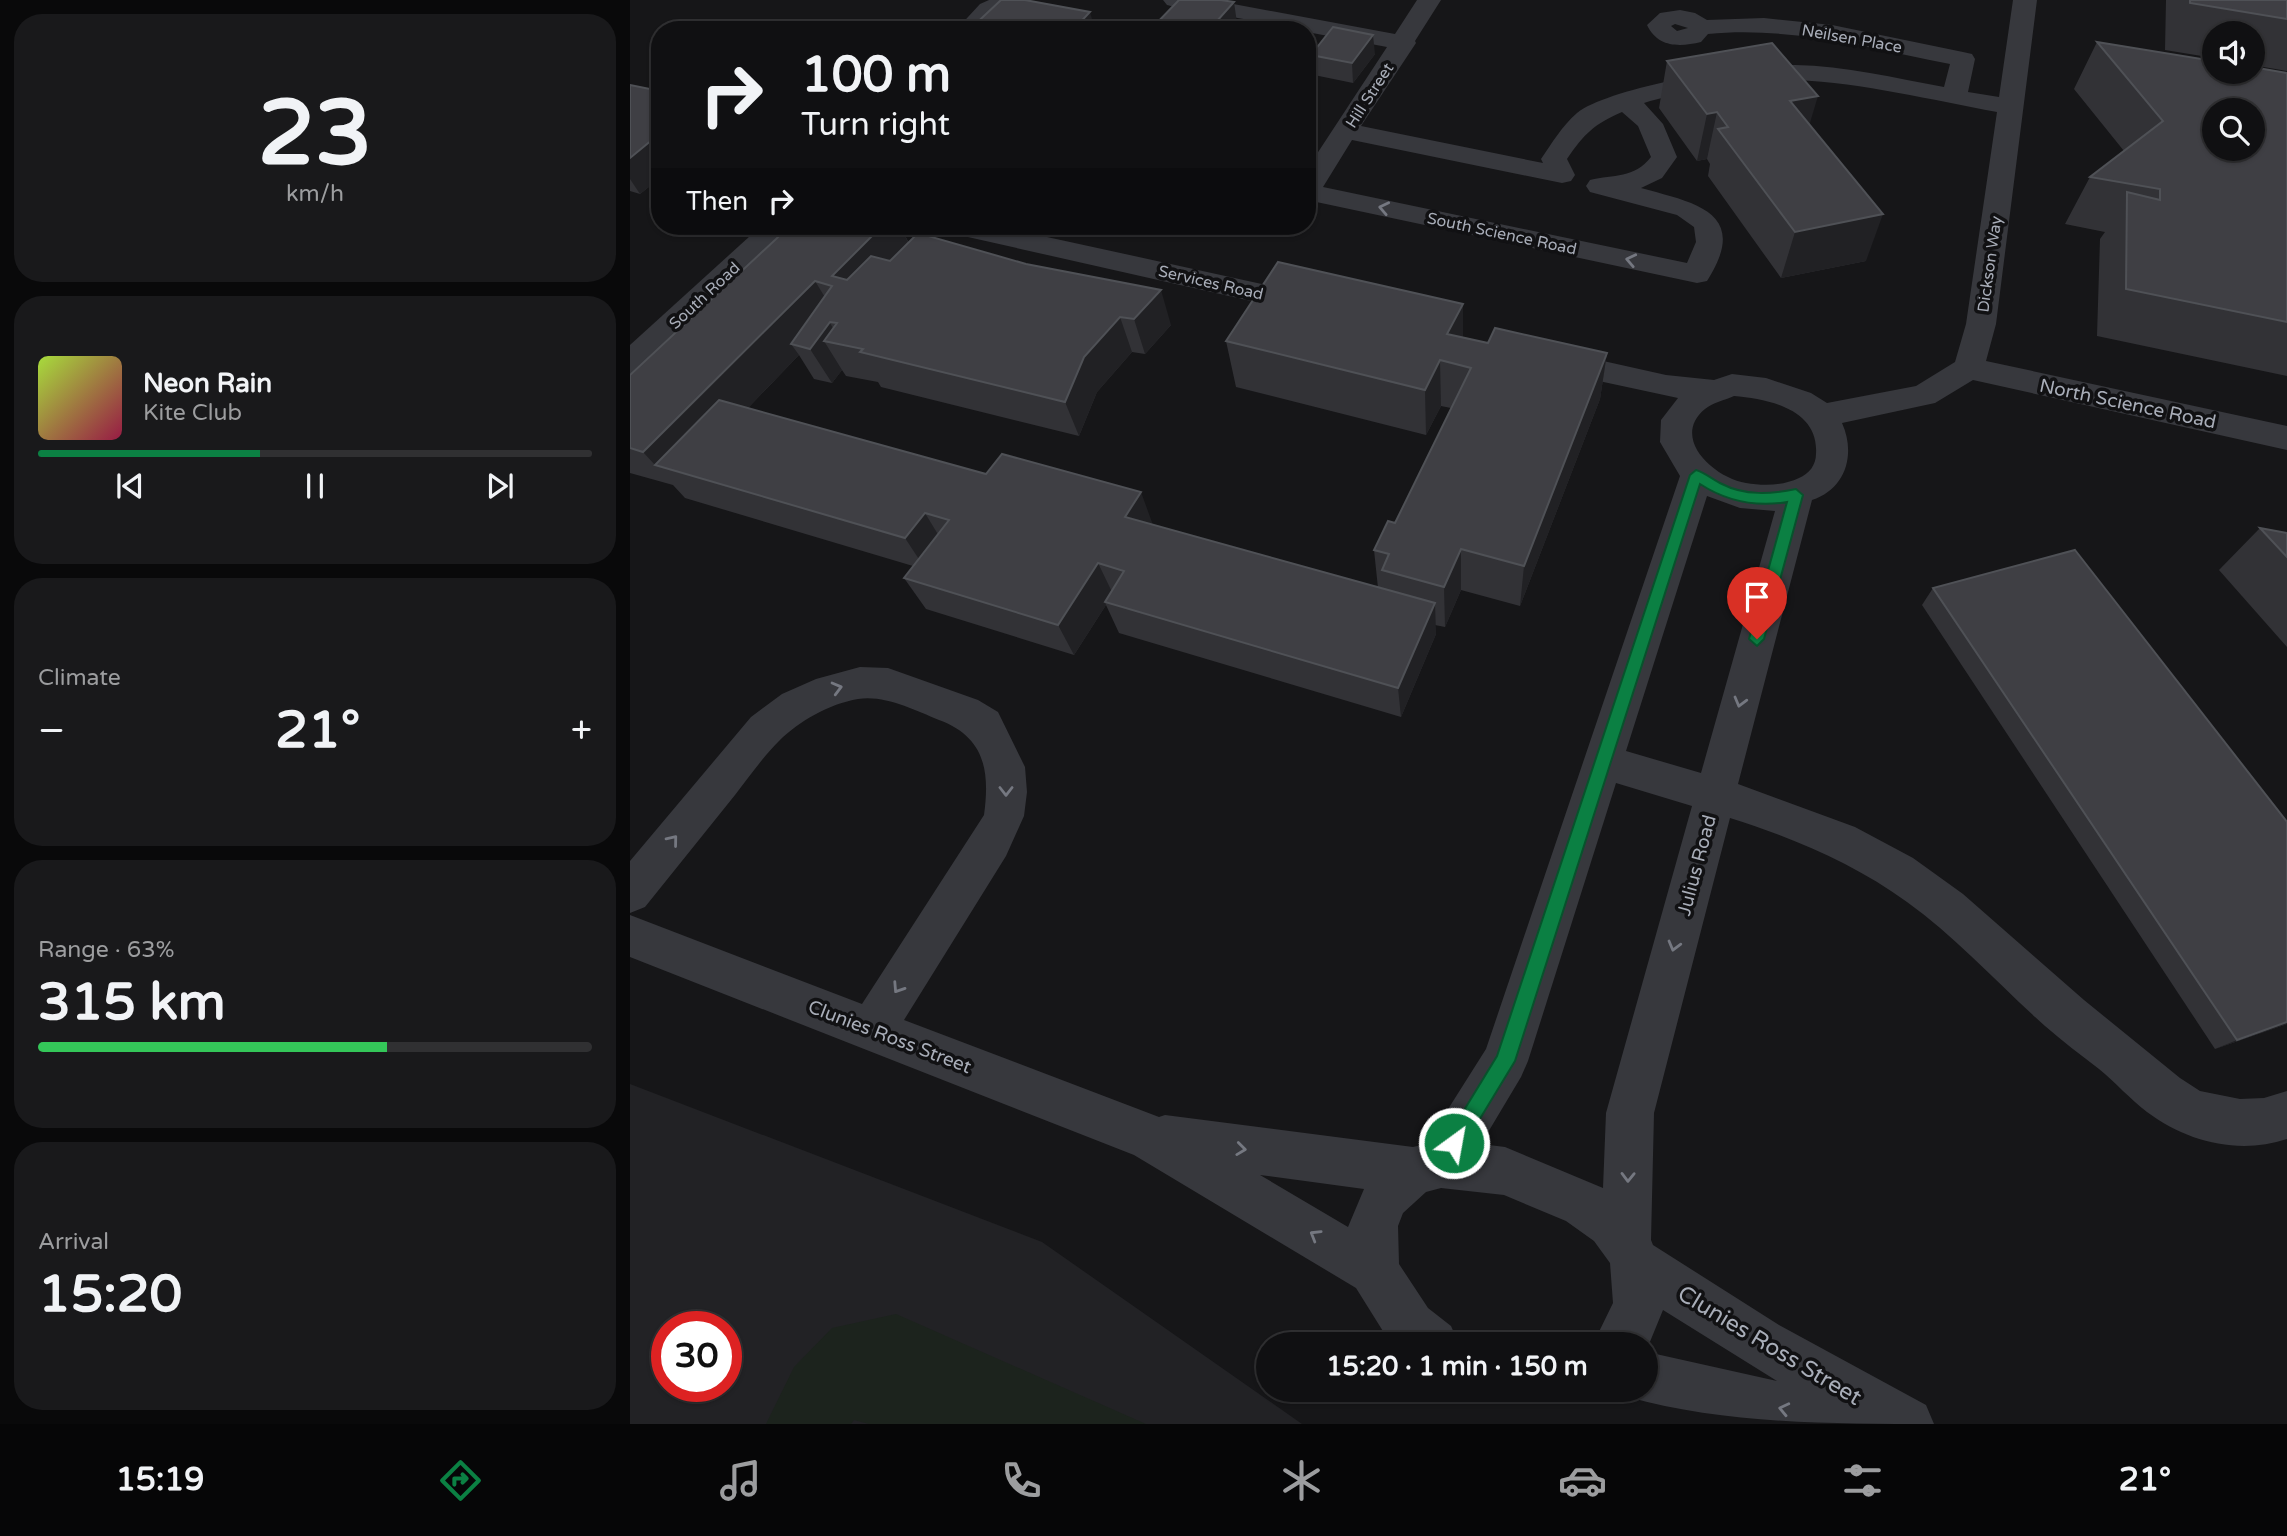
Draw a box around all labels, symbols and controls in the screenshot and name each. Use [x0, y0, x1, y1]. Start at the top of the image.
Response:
street label: Neilsen Place [1800, 20, 1904, 58]
map controls [2202, 21, 2265, 161]
button: sound [2202, 21, 2265, 84]
text: 100 m [801, 46, 951, 105]
icon: right [686, 49, 777, 140]
street label: Hill Street [1341, 59, 1398, 132]
text: 23 [258, 79, 372, 189]
button: search [2202, 98, 2265, 161]
text: Turn right [801, 106, 950, 144]
text: km/h [286, 180, 344, 208]
icon: right [762, 182, 800, 220]
text: Then [686, 186, 748, 217]
one-way arrow [1378, 202, 1390, 217]
street label: South Science Road [1425, 208, 1578, 260]
street label: Dickson Way [1973, 214, 2007, 314]
one-way arrow [1625, 253, 1637, 268]
street label: South Road [665, 258, 744, 334]
street label: Services Road [1156, 261, 1265, 305]
text: Neon Rain [143, 368, 272, 399]
street label: North Science Road [2037, 375, 2218, 433]
text: Kite Club [143, 399, 242, 427]
icon: previous [111, 467, 149, 505]
icon: pause [296, 467, 334, 505]
icon: next [481, 467, 519, 505]
pin [1727, 567, 1787, 639]
icon: arrive [1738, 578, 1776, 616]
text: Climate [38, 664, 121, 692]
one-way arrow [831, 682, 843, 697]
one-way arrow [1733, 696, 1748, 708]
text: 21° [275, 699, 360, 762]
text: − [38, 708, 65, 754]
text: + [571, 708, 592, 754]
one-way arrow [998, 786, 1014, 797]
street label: Julius Road [1673, 813, 1721, 918]
one-way arrow [665, 836, 678, 848]
text: Range · 63% [38, 936, 174, 964]
one-way arrow [1668, 940, 1683, 952]
text: 315 km [38, 971, 226, 1034]
one-way arrow [893, 980, 906, 993]
street label: Clunies Ross Street [805, 996, 974, 1078]
position arrow [1417, 1106, 1491, 1180]
one-way arrow [1235, 1141, 1247, 1156]
one-way arrow [1620, 1172, 1636, 1183]
text: Arrival [38, 1228, 109, 1256]
one-way arrow [1310, 1230, 1323, 1243]
text: 15:20 [38, 1263, 182, 1326]
street label: Clunies Ross Street [1672, 1280, 1867, 1412]
speed limit sign: 30 [651, 1311, 742, 1402]
text: 15:20 · 1 min · 150 m [1326, 1351, 1588, 1382]
one-way arrow [1778, 1403, 1790, 1417]
icon: directions [436, 1456, 485, 1505]
icon: music [716, 1456, 765, 1505]
icon: phone [997, 1456, 1046, 1505]
icon: climate [1277, 1456, 1326, 1505]
icon: car [1558, 1456, 1607, 1505]
icon: filters [1838, 1456, 1887, 1505]
text: 15:19 [116, 1461, 204, 1499]
text: 21° [2119, 1461, 2171, 1499]

